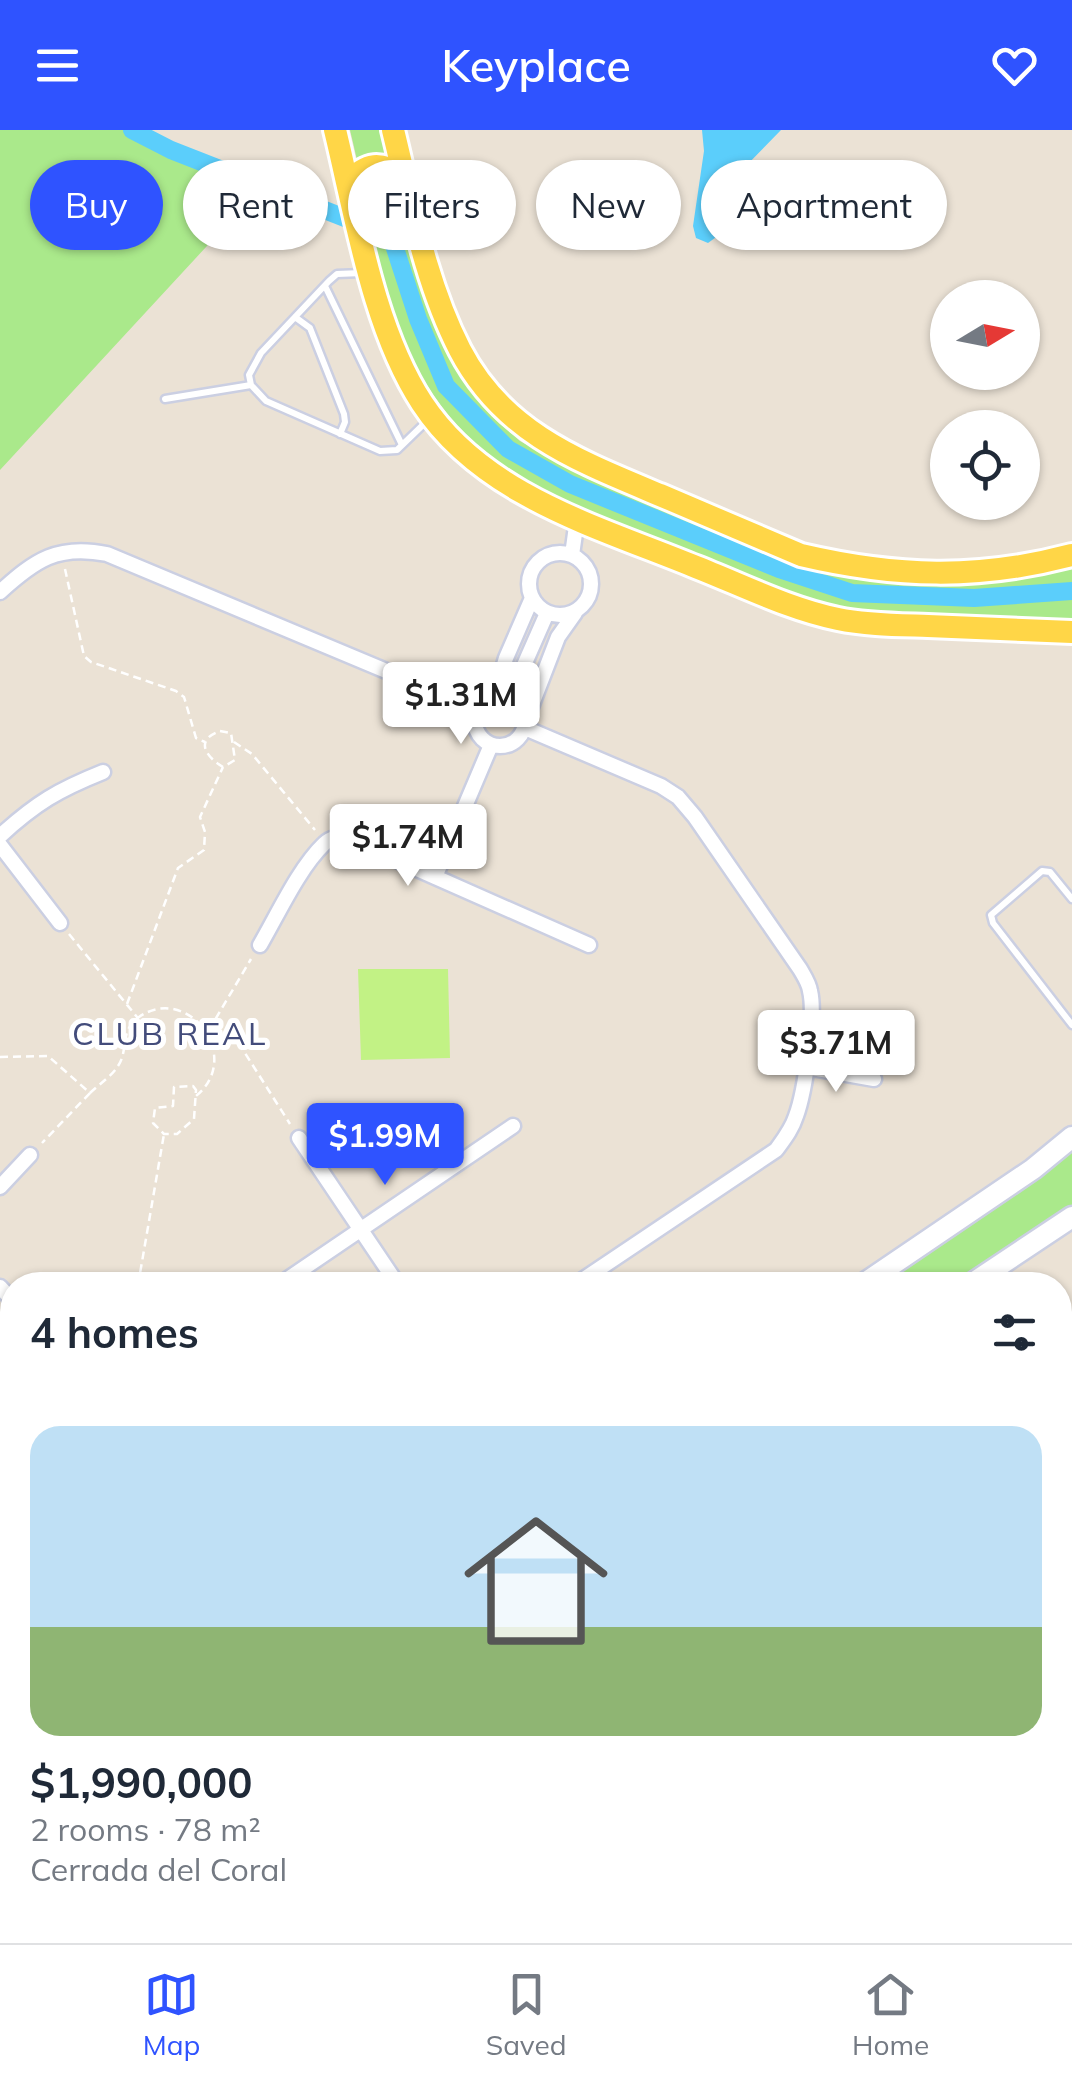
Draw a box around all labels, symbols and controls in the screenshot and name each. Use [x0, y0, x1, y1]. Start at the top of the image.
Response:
text: Keyplace [441, 37, 631, 93]
icon: menu [30, 38, 85, 93]
icon: heart [987, 38, 1042, 93]
chip: Buy [30, 160, 163, 250]
chip: Rent [183, 160, 328, 250]
chip: Filters [348, 160, 516, 250]
chip: New [536, 160, 681, 250]
chip: Apartment [701, 160, 947, 250]
north arrow [930, 280, 1040, 390]
map controls [930, 280, 1040, 520]
button: locate [930, 410, 1040, 520]
pin: $1.31M [380, 662, 542, 747]
text: $1.31M [405, 674, 517, 714]
pin: $1.74M [327, 804, 489, 889]
text: $1.74M [352, 816, 464, 856]
pin: $3.71M [755, 1010, 917, 1095]
district label: CLUB REAL [72, 1013, 268, 1053]
text: $3.71M [780, 1022, 892, 1062]
pin: $1.99M [304, 1103, 466, 1188]
text: $1.99M [329, 1115, 441, 1155]
icon: filters [987, 1305, 1042, 1360]
text: 4 homes [30, 1306, 199, 1359]
icon: home [446, 1491, 626, 1671]
text: $1,990,000 [30, 1756, 252, 1809]
text: 2 rooms · 78 m² [30, 1809, 261, 1849]
text: Cerrada del Coral [30, 1849, 287, 1889]
tab: Map [143, 1967, 200, 2062]
tab: Saved [486, 1967, 567, 2062]
tab: Home [852, 1967, 929, 2062]

